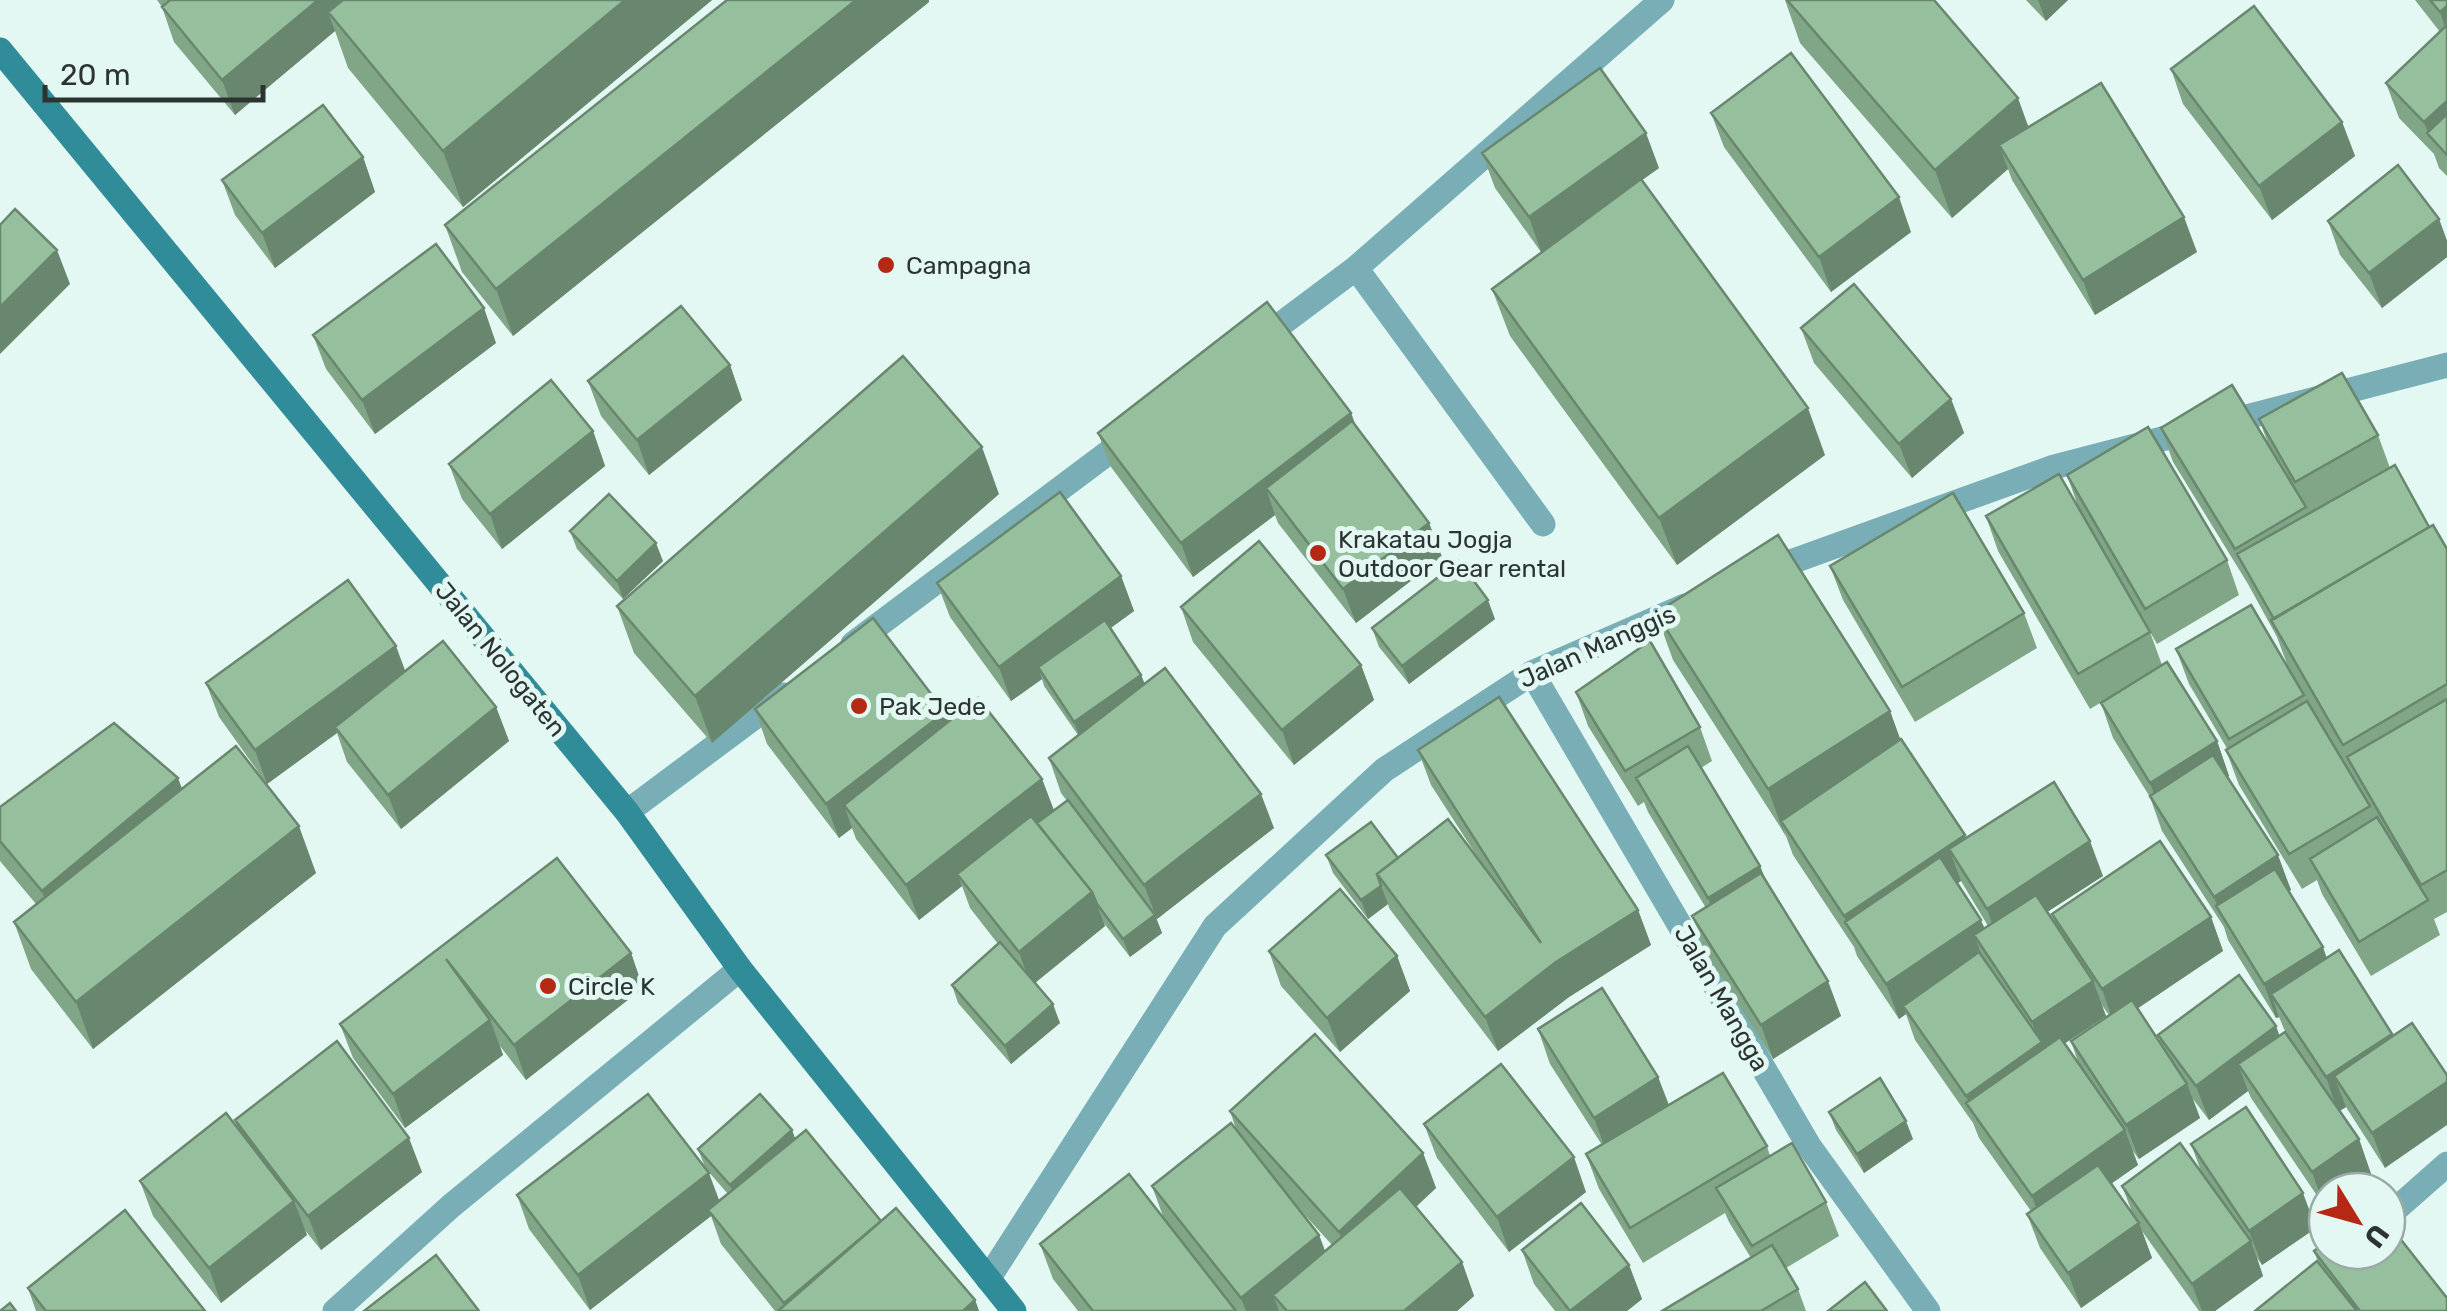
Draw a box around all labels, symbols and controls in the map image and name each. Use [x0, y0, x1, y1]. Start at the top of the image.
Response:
scale bar [45, 40, 262, 102]
text: 20 m [60, 57, 131, 93]
place label: Campagna [906, 251, 1031, 280]
marker: Campagna [875, 254, 897, 276]
place label: Krakatau Jogja Outdoor Gear rental [1338, 525, 1566, 583]
marker: Krakatau Jogja Outdoor Gear rental [1307, 542, 1329, 564]
street label: Jalan Nologaten [429, 576, 572, 742]
street label: Jalan Manggis [1514, 599, 1680, 694]
place label: Pak Jede [879, 692, 986, 721]
marker: Pak Jede [848, 695, 870, 717]
street label: Jalan Mangga [1668, 920, 1775, 1076]
place label: Circle K [568, 972, 655, 1001]
marker: Circle K [537, 975, 559, 997]
north arrow [2307, 1171, 2407, 1271]
text: U [2357, 1218, 2396, 1254]

